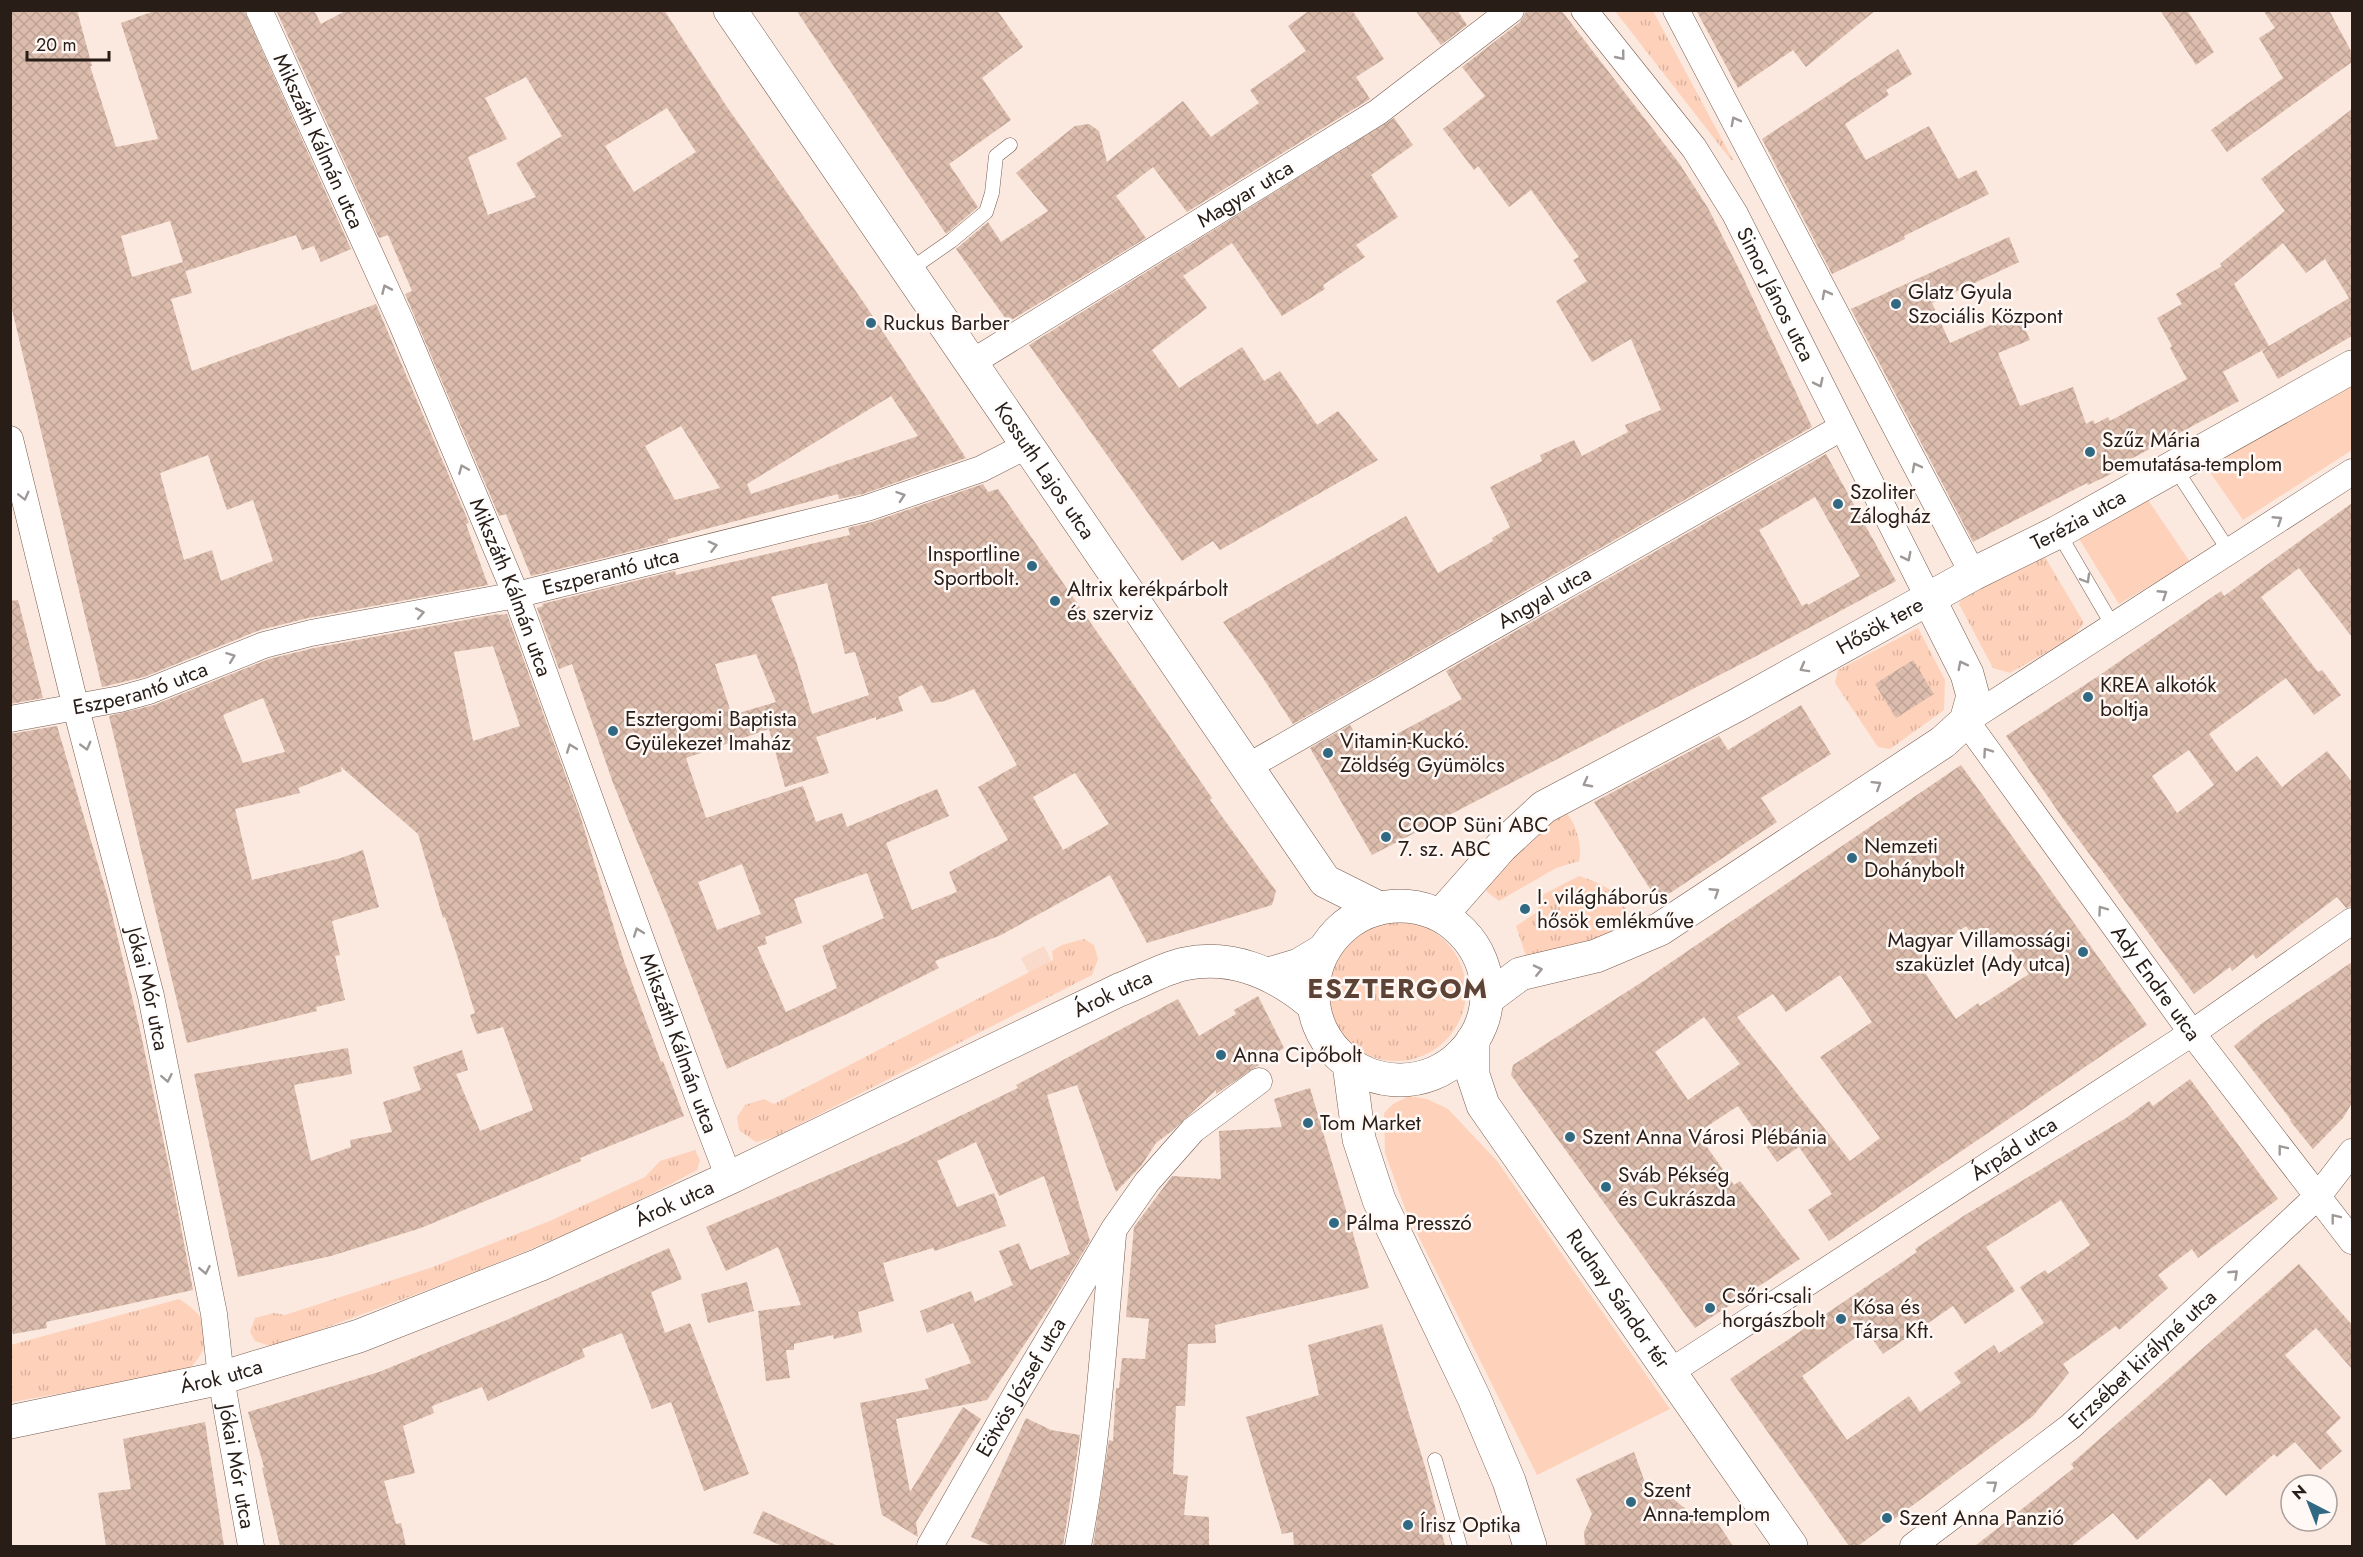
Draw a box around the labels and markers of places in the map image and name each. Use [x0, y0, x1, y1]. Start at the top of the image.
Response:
place label: Glatz Gyula Szociális Központ [1908, 277, 2063, 331]
marker: Glatz Gyula Szociális Központ [1889, 297, 1903, 311]
place label: Ruckus Barber [883, 308, 1010, 338]
marker: Ruckus Barber [864, 316, 878, 330]
place label: Szűz Mária bemutatása-templom [2102, 425, 2282, 479]
marker: Szűz Mária bemutatása-templom [2083, 445, 2097, 459]
place label: Szoliter Zálogház [1850, 477, 1931, 531]
marker: Szoliter Zálogház [1831, 497, 1845, 511]
place label: Insportline Sportbolt. [928, 539, 1020, 593]
marker: Insportline Sportbolt. [1025, 559, 1039, 573]
place label: Altrix kerékpárbolt és szerviz [1067, 574, 1228, 628]
marker: Altrix kerékpárbolt és szerviz [1048, 594, 1062, 608]
place label: KREA alkotók boltja [2100, 670, 2217, 724]
marker: KREA alkotók boltja [2081, 690, 2095, 704]
place label: Esztergomi Baptista Gyülekezet Imaház [625, 704, 797, 758]
marker: Esztergomi Baptista Gyülekezet Imaház [606, 724, 620, 738]
place label: Vitamin-Kuckó. Zöldség Gyümölcs [1340, 726, 1505, 780]
marker: Vitamin-Kuckó. Zöldség Gyümölcs [1321, 746, 1335, 760]
place label: COOP Süni ABC 7. sz. ABC [1398, 810, 1549, 864]
marker: COOP Süni ABC 7. sz. ABC [1379, 830, 1393, 844]
place label: Nemzeti Dohánybolt [1864, 831, 1964, 885]
marker: Nemzeti Dohánybolt [1845, 851, 1859, 865]
place label: I. világháborús hősök emlékműve [1537, 882, 1694, 936]
marker: I. világháborús hősök emlékműve [1518, 902, 1532, 916]
place label: Magyar Villamossági szaküzlet (Ady utca) [1888, 925, 2071, 979]
marker: Magyar Villamossági szaküzlet (Ady utca) [2076, 945, 2090, 959]
place label: Anna Cipőbolt [1233, 1040, 1362, 1070]
marker: Anna Cipőbolt [1214, 1048, 1228, 1062]
place label: Tom Market [1320, 1108, 1421, 1138]
marker: Tom Market [1301, 1116, 1315, 1130]
place label: Szent Anna Városi Plébánia [1582, 1122, 1827, 1152]
marker: Szent Anna Városi Plébánia [1563, 1130, 1577, 1144]
place label: Sváb Pékség és Cukrászda [1618, 1160, 1736, 1214]
marker: Sváb Pékség és Cukrászda [1599, 1180, 1613, 1194]
place label: Pálma Presszó [1346, 1208, 1472, 1238]
marker: Pálma Presszó [1327, 1216, 1341, 1230]
place label: Csőri-csali horgászbolt [1722, 1281, 1825, 1335]
place label: Kósa és Társa Kft. [1853, 1292, 1934, 1346]
marker: Csőri-csali horgászbolt [1703, 1301, 1717, 1315]
marker: Kósa és Társa Kft. [1834, 1312, 1848, 1326]
place label: Szent Anna-templom [1643, 1475, 1770, 1529]
marker: Szent Anna-templom [1624, 1495, 1638, 1509]
place label: Szent Anna Panzió [1899, 1503, 2064, 1533]
place label: Írisz Optika [1420, 1510, 1521, 1540]
marker: Szent Anna Panzió [1880, 1511, 1894, 1525]
marker: Írisz Optika [1401, 1518, 1415, 1532]

